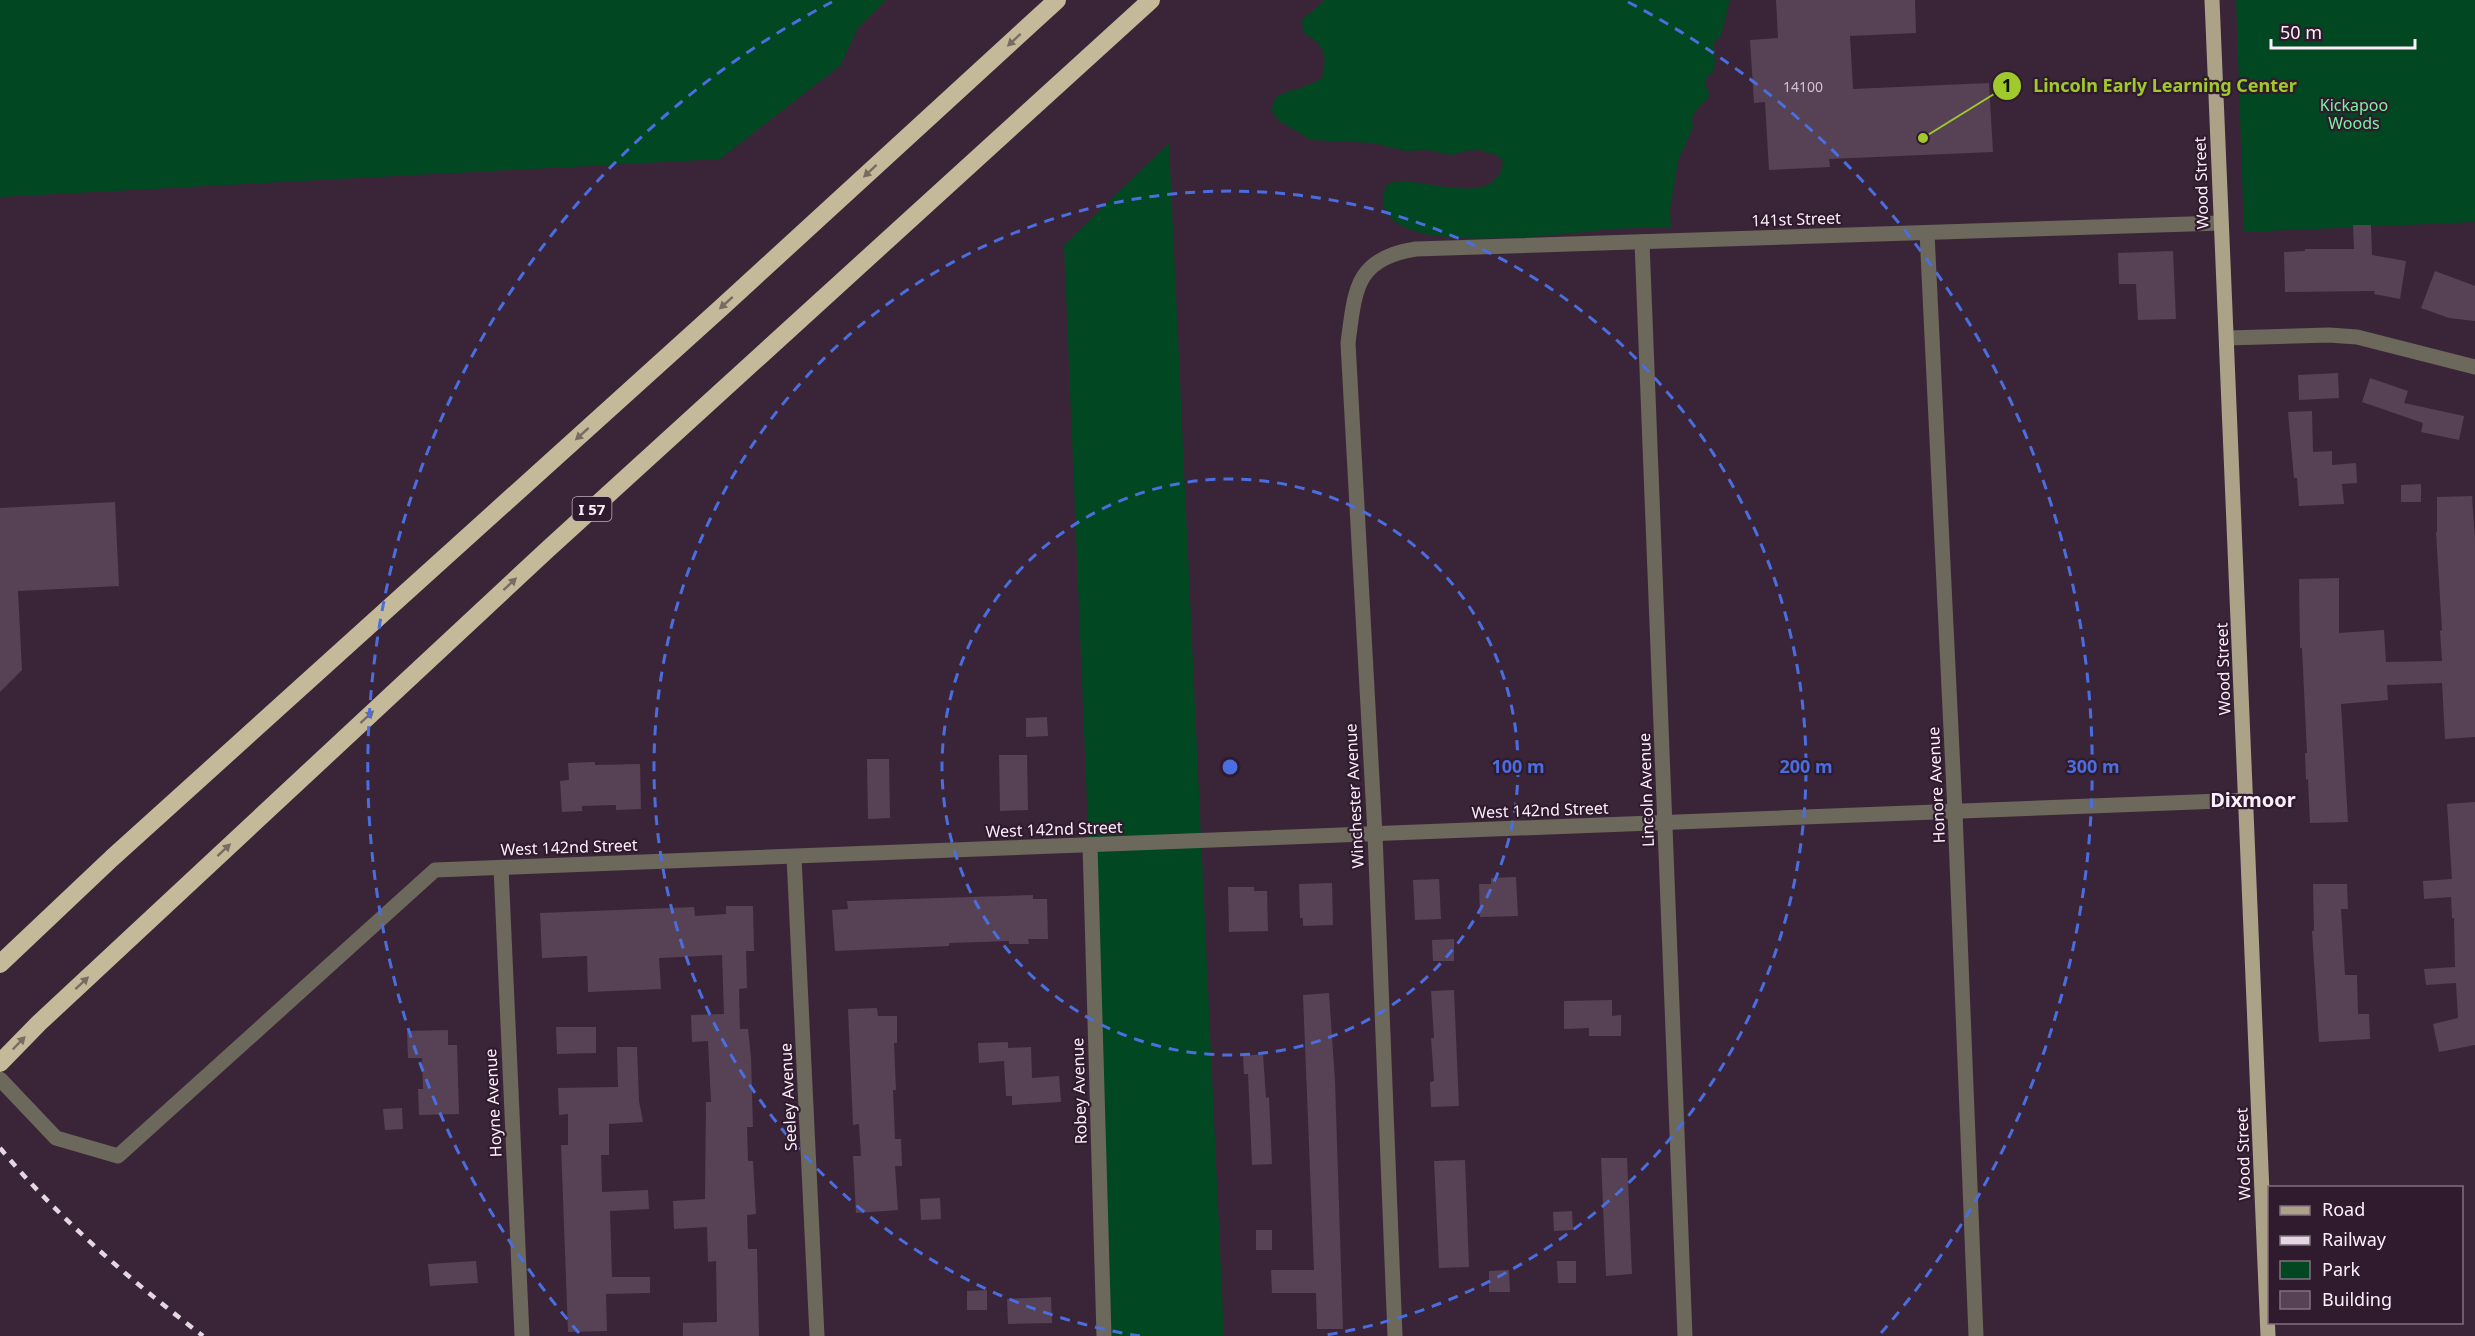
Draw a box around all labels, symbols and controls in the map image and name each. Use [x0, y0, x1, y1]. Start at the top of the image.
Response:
scale bar [2271, 12, 2415, 50]
text: 50 m [2280, 20, 2322, 44]
one-way arrow [1007, 32, 1021, 46]
callout: Lincoln Early Learning Center [1992, 68, 2309, 104]
text: 1 [2002, 73, 2012, 97]
text: Lincoln Early Learning Center [2033, 73, 2297, 97]
house number: 14100 [1783, 77, 1823, 96]
park label: Kickapoo Woods [2320, 94, 2388, 134]
street label: Wood Street [2188, 136, 2214, 230]
one-way arrow [863, 164, 878, 177]
street label: 141st Street [1751, 206, 1841, 232]
one-way arrow [719, 296, 734, 309]
one-way arrow [574, 427, 589, 441]
road number: I 57 [572, 497, 612, 521]
one-way arrow [502, 577, 517, 591]
street label: Wood Street [2210, 622, 2236, 716]
one-way arrow [359, 711, 374, 724]
street label: Winchester Avenue [1339, 723, 1369, 869]
street label: Honore Avenue [1922, 726, 1950, 844]
street label: Lincoln Avenue [1633, 733, 1659, 847]
text: 100 m [1491, 754, 1545, 778]
text: 200 m [1779, 754, 1833, 778]
text: 300 m [2066, 754, 2120, 778]
centre of rings [1220, 757, 1240, 777]
district label: Dixmoor [2210, 786, 2296, 813]
street label: West 142nd Street [1471, 797, 1609, 823]
street label: West 142nd Street [985, 816, 1123, 842]
street label: West 142nd Street [500, 834, 638, 860]
one-way arrow [217, 843, 232, 857]
one-way arrow [74, 976, 89, 990]
one-way arrow [12, 1037, 26, 1051]
street label: Robey Avenue [1066, 1037, 1092, 1145]
street label: Seeley Avenue [774, 1042, 802, 1152]
street label: Hoyne Avenue [479, 1048, 507, 1158]
street label: Wood Street [2230, 1107, 2256, 1201]
legend [2268, 1186, 2463, 1324]
text: Road [2322, 1197, 2365, 1221]
text: Railway [2322, 1227, 2387, 1251]
text: Park [2322, 1257, 2360, 1281]
text: Building [2322, 1287, 2392, 1311]

